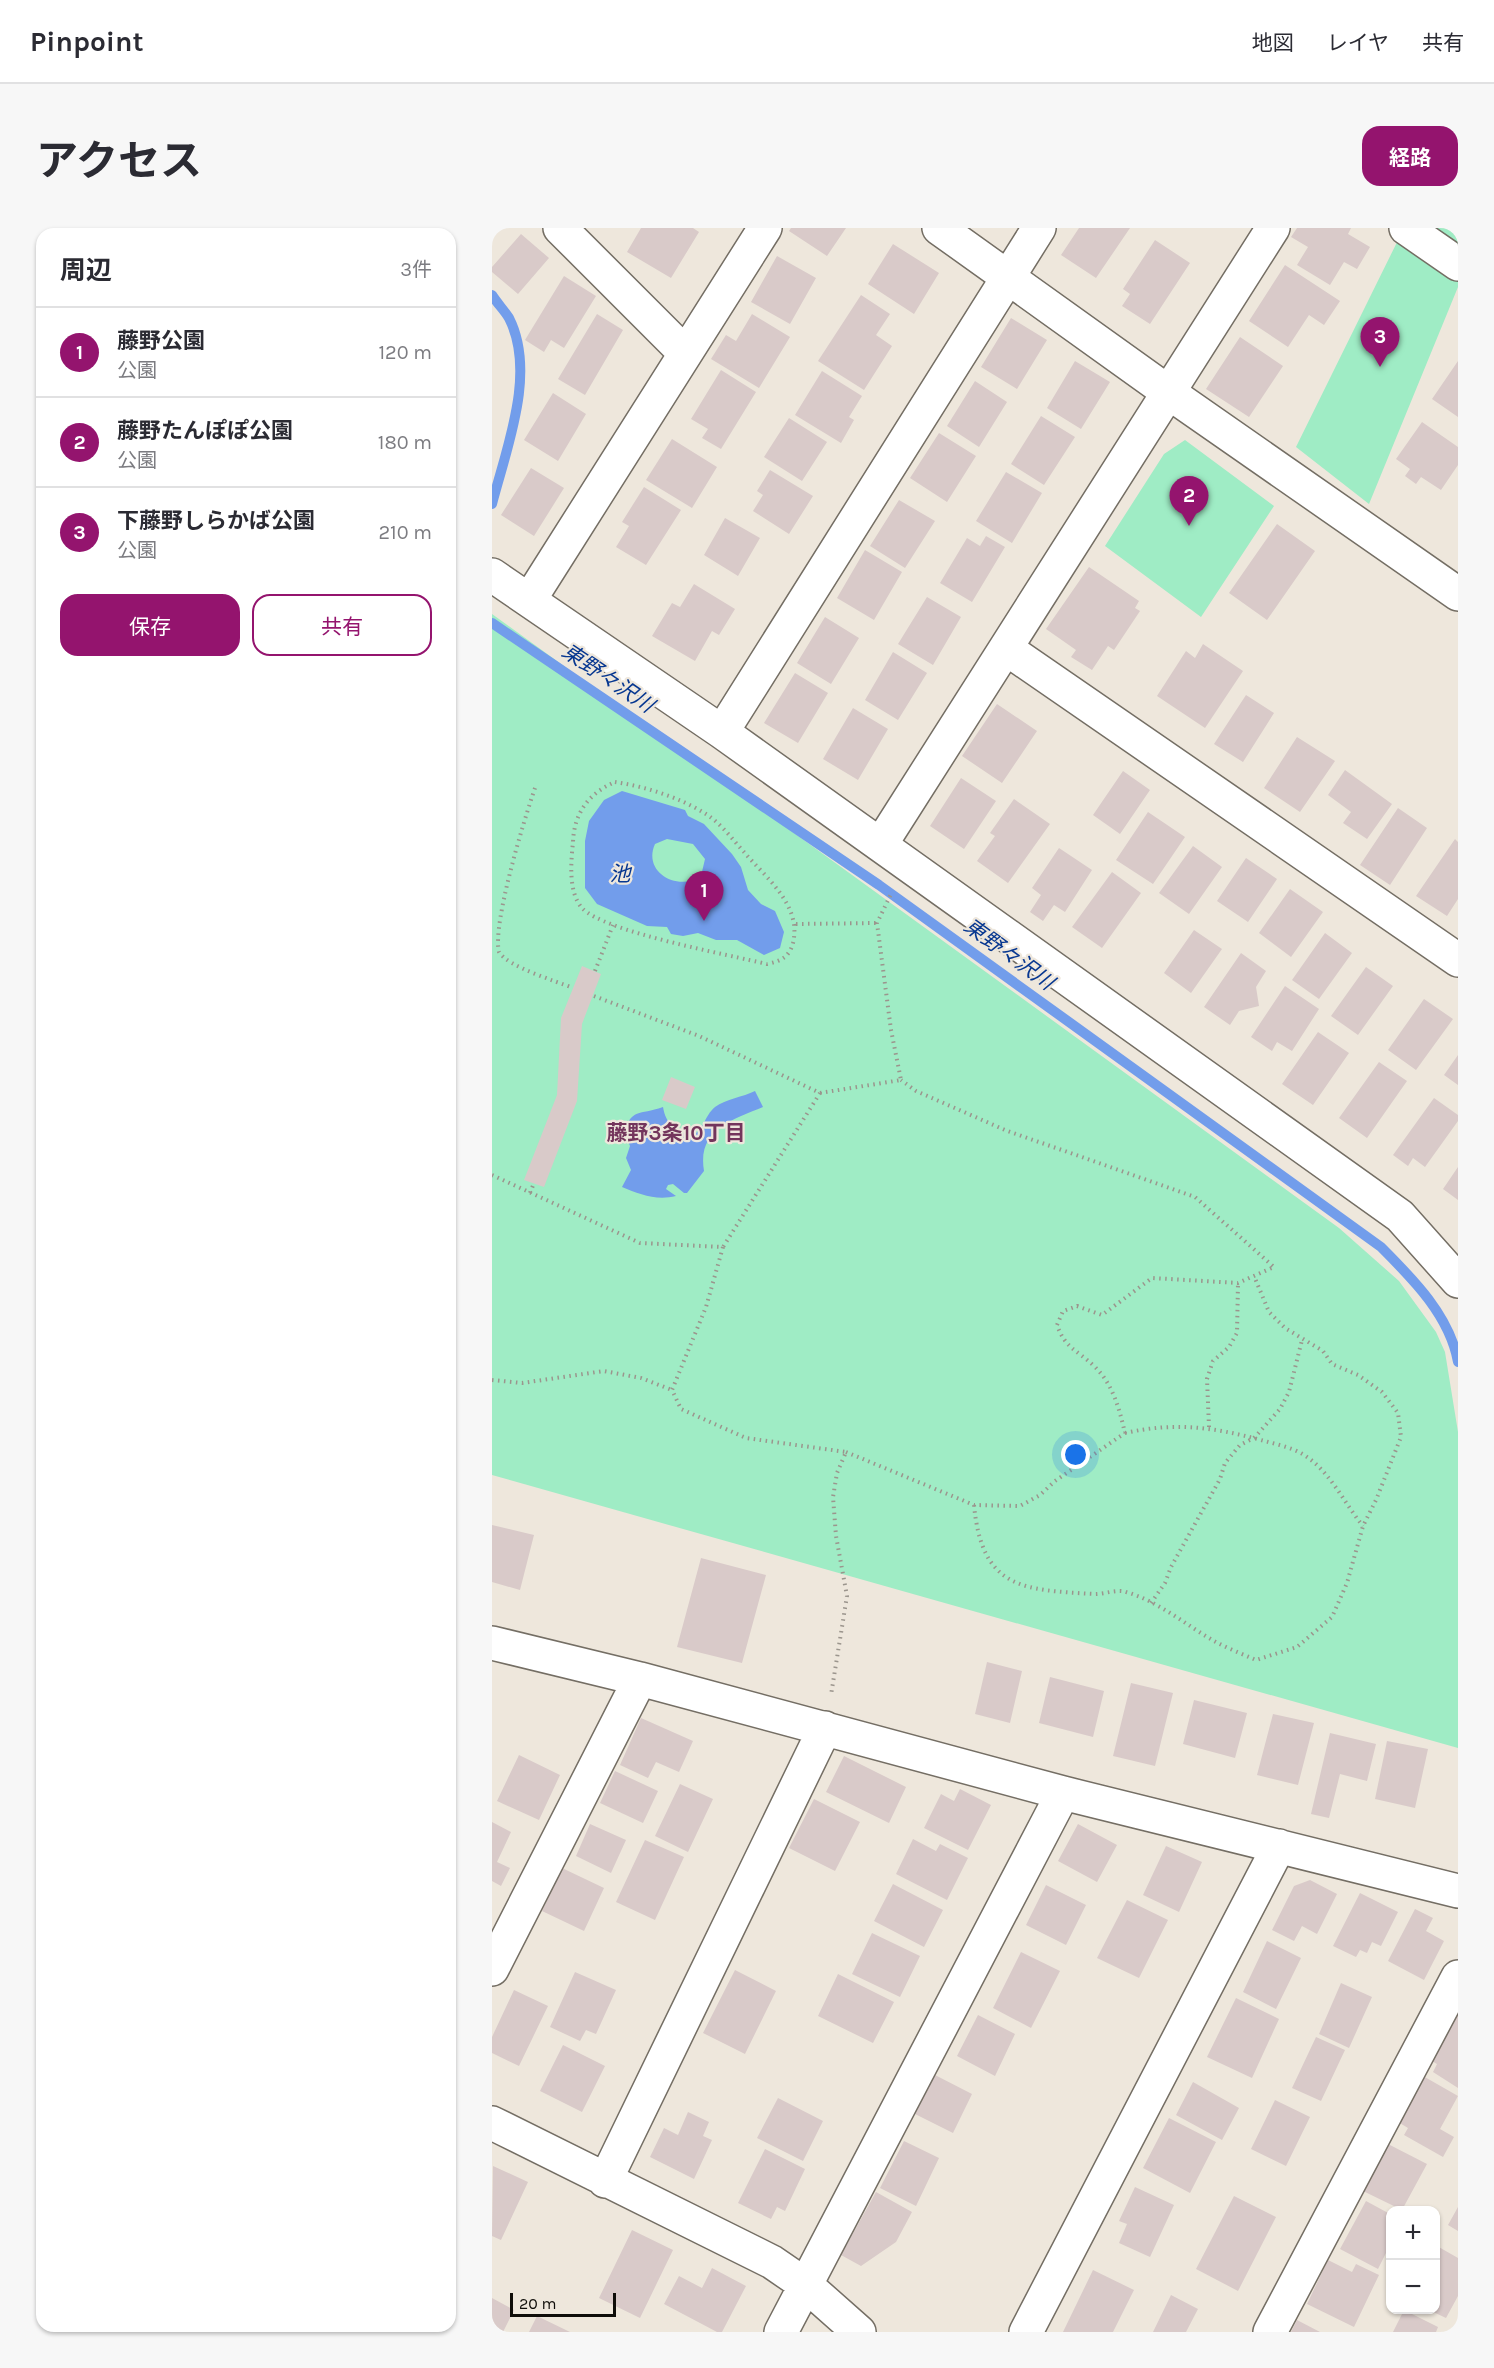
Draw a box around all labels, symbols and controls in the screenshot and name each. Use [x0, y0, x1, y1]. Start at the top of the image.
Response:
text: Pinpoint [30, 25, 143, 58]
text: 地図 [1252, 31, 1294, 55]
text: レイヤ [1327, 31, 1389, 55]
text: 共有 [1422, 31, 1464, 55]
button: 経路 [1362, 126, 1458, 186]
text: アクセス [36, 136, 202, 186]
text: 周辺 [60, 255, 112, 286]
text: 3件 [400, 258, 432, 281]
pin: 3 [1360, 318, 1400, 367]
text: 藤野公園 [117, 328, 205, 354]
text: 1 [76, 341, 83, 364]
text: 120 m [378, 341, 432, 364]
text: 公園 [117, 359, 157, 382]
text: 藤野たんぽぽ公園 [117, 418, 293, 444]
text: 2 [73, 431, 86, 454]
text: 180 m [378, 431, 432, 454]
text: 公園 [117, 449, 157, 472]
pin: 2 [1170, 476, 1208, 526]
text: 下藤野しらかば公園 [117, 508, 315, 534]
text: 3 [73, 521, 86, 544]
text: 210 m [378, 521, 432, 544]
text: 公園 [117, 539, 157, 562]
button: 保存 [60, 594, 240, 656]
button: 共有 [252, 594, 432, 656]
water label: 東野々沢川 [558, 639, 660, 718]
water label: 池 [610, 862, 633, 886]
pin: 1 [684, 872, 724, 921]
water label: 東野々沢川 [959, 913, 1060, 996]
district label: 藤野3条10丁目 [607, 1121, 745, 1145]
your location [1061, 1440, 1090, 1469]
map controls [1386, 2206, 1440, 2314]
button: + [1386, 2206, 1440, 2260]
button: − [1386, 2260, 1440, 2314]
scale bar [510, 2290, 616, 2318]
text: 20 m [519, 2294, 557, 2313]

